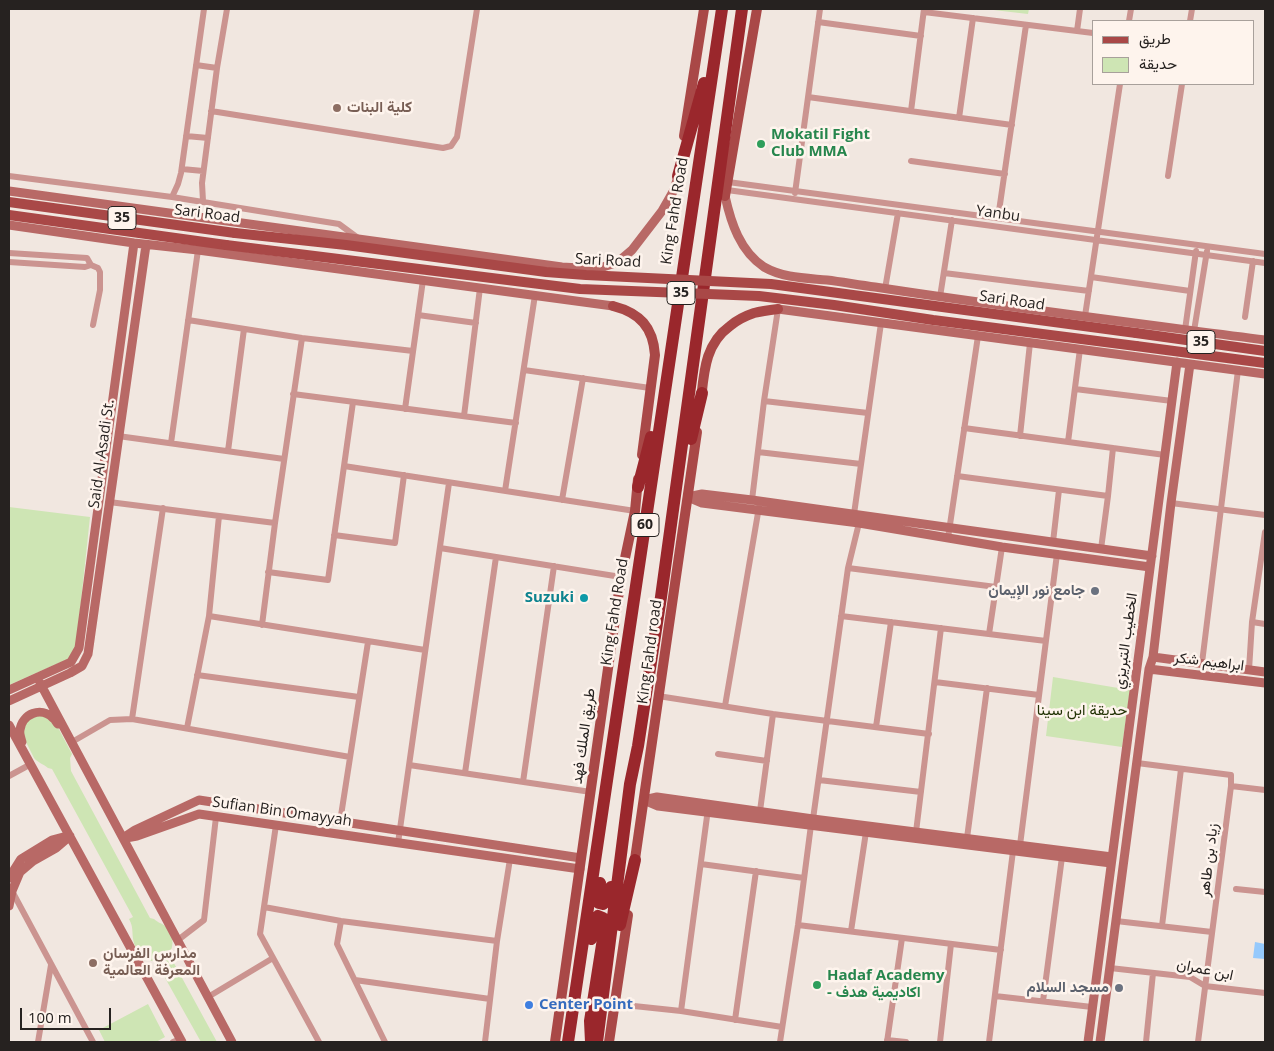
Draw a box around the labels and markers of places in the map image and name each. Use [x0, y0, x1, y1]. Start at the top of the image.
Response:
place label: كلية البنات [347, 99, 412, 117]
marker: كلية البنات [331, 102, 343, 114]
place label: Mokatil Fight Club MMA [771, 126, 870, 161]
marker: Mokatil Fight Club MMA [755, 138, 767, 150]
place label: جامع نور الإيمان [988, 582, 1085, 600]
marker: جامع نور الإيمان [1089, 585, 1101, 597]
place label: Suzuki [525, 589, 574, 607]
marker: Suzuki [578, 592, 590, 604]
place label: مدارس الفرسان المعرفة العالمية [103, 945, 200, 980]
marker: مدارس الفرسان المعرفة العالمية [87, 957, 99, 969]
place label: Hadaf Academy - اكاديمية هدف [827, 967, 945, 1002]
marker: Hadaf Academy - اكاديمية هدف [811, 979, 823, 991]
place label: مسجد السلام [1026, 979, 1109, 997]
marker: مسجد السلام [1113, 982, 1125, 994]
place label: Center Point [539, 996, 633, 1014]
marker: Center Point [523, 999, 535, 1011]

